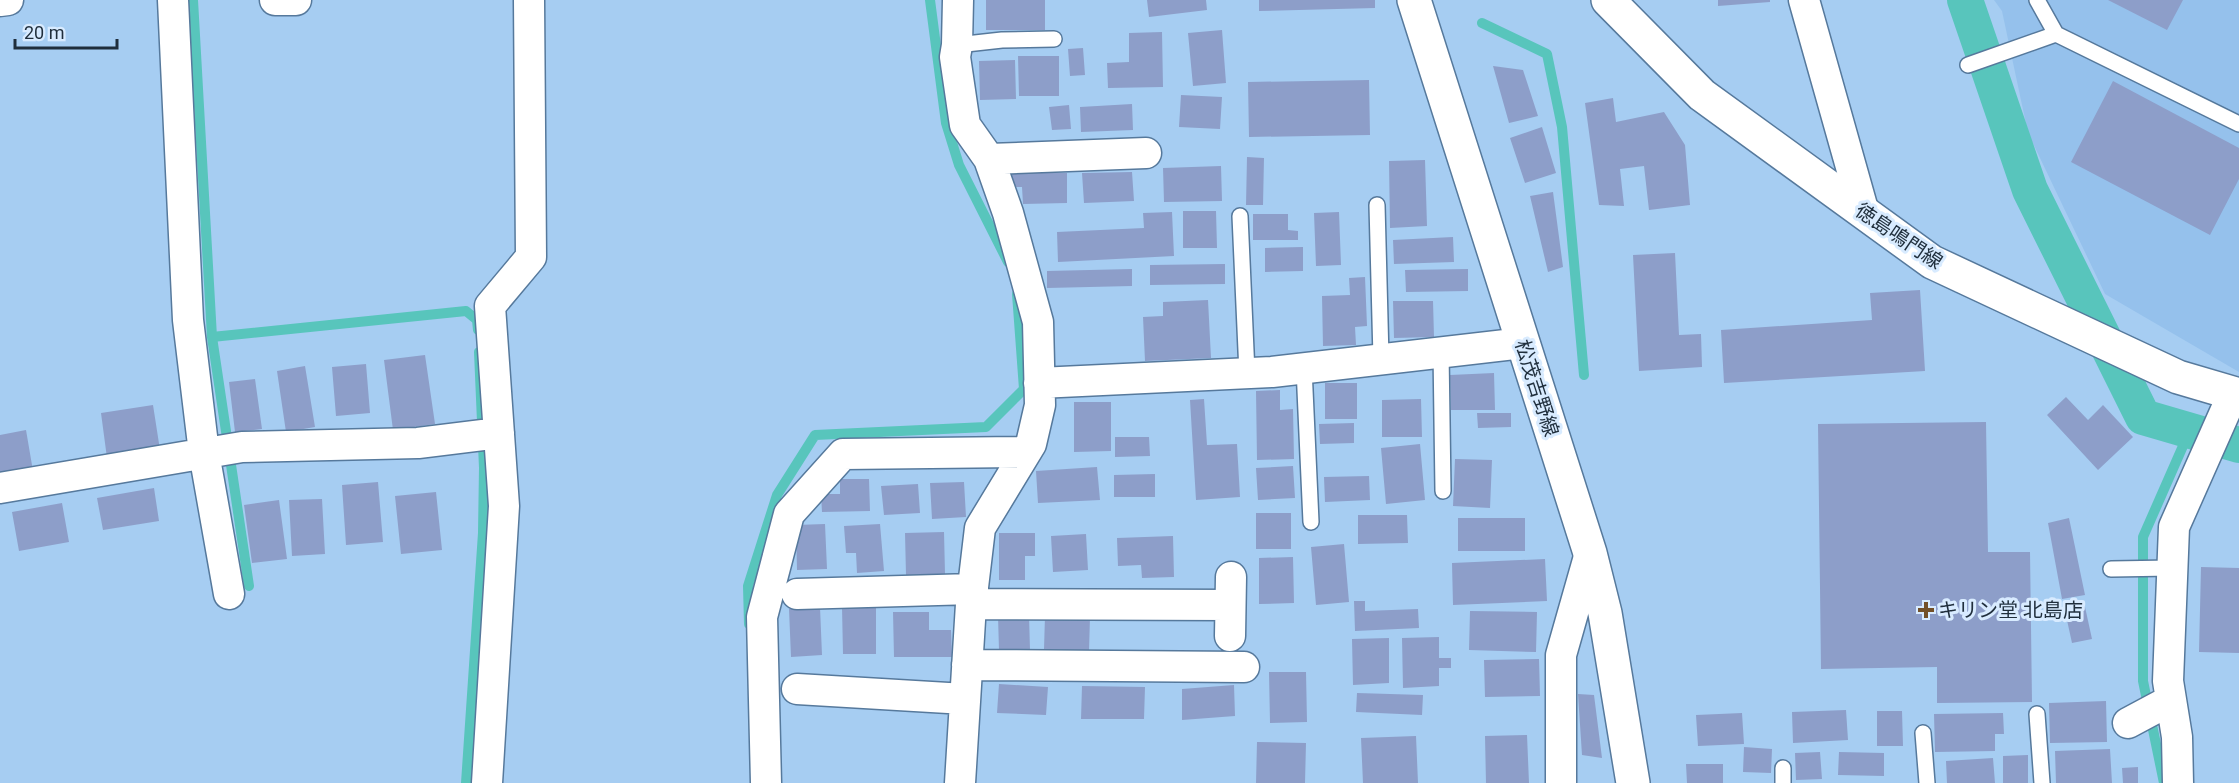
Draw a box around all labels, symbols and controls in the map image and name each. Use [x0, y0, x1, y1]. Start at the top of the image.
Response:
scale bar [15, 12, 117, 50]
text: 20 m [24, 22, 64, 43]
street label: 徳島鳴門線 [1851, 198, 1947, 274]
street label: 松茂吉野線 [1510, 337, 1564, 439]
place label: キリン堂 北島店 [1938, 598, 2083, 622]
marker: キリン堂 北島店 [1919, 603, 1933, 617]

